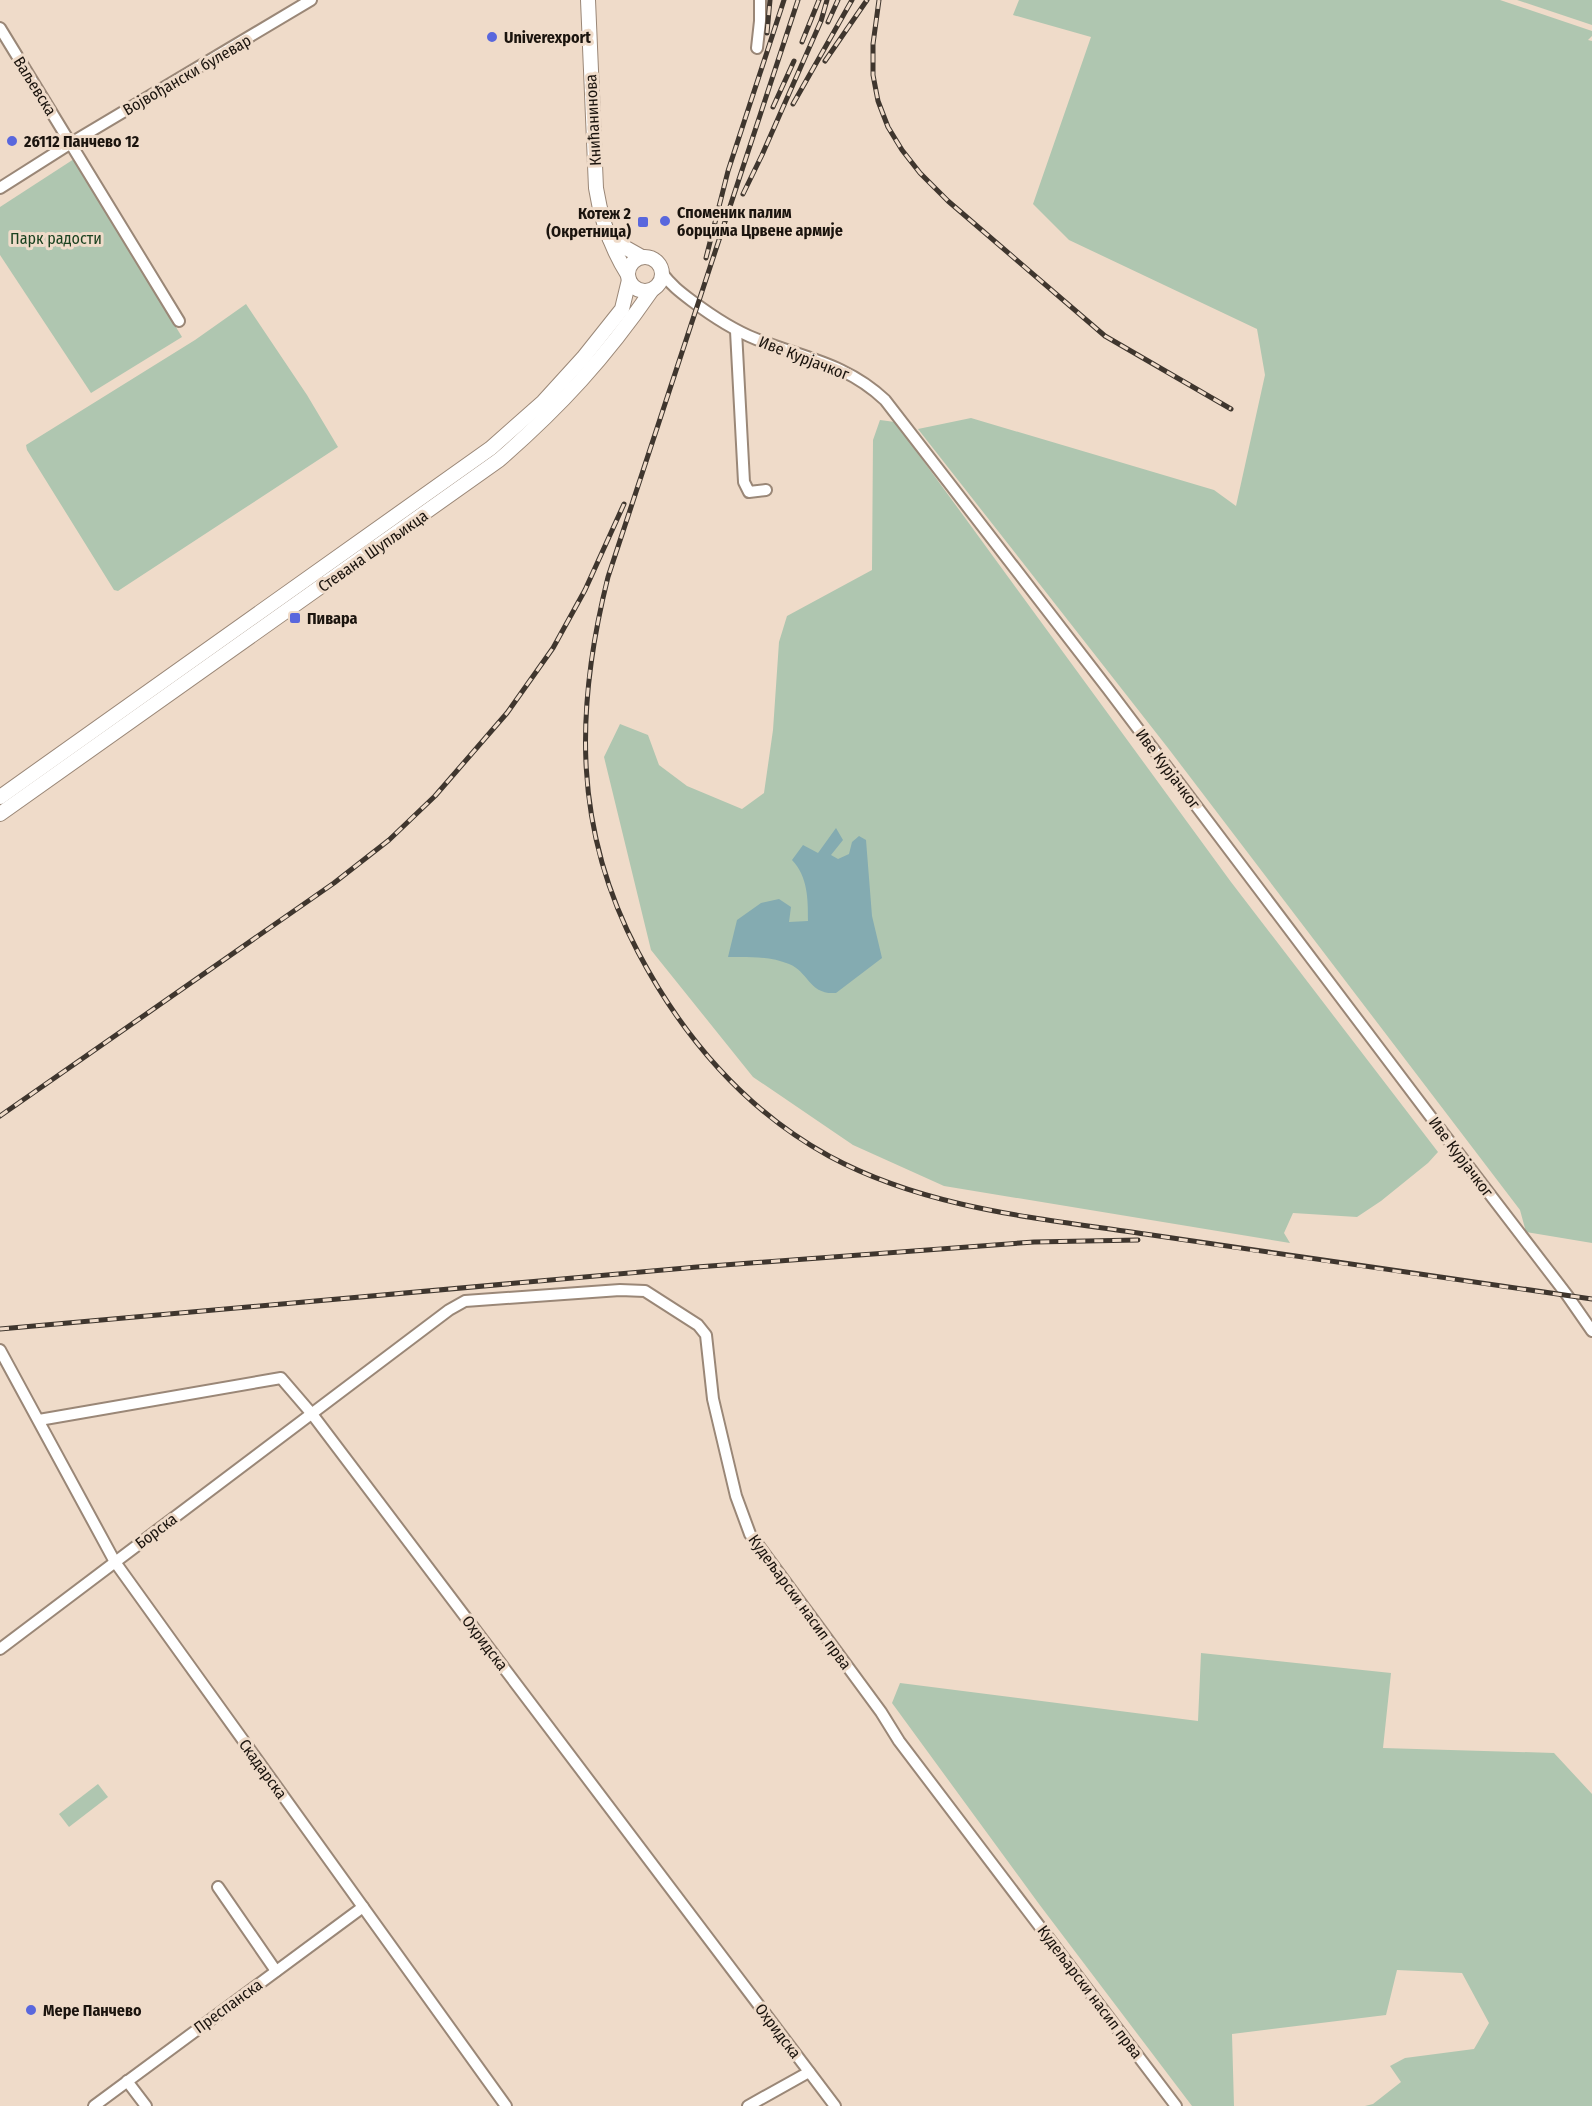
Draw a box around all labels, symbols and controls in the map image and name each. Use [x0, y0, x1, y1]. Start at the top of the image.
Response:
place label: Univerexport [504, 28, 591, 47]
marker: Univerexport [485, 30, 499, 44]
street label: Војвођански булевар [120, 31, 254, 119]
street label: Ваљевска [10, 53, 61, 119]
street label: Книћанинова [581, 74, 605, 166]
place label: 26112 Панчево 12 [23, 132, 140, 151]
marker: 26112 Панчево 12 [5, 134, 19, 148]
place label: Споменик палим борцима Црвене армије [677, 203, 843, 240]
place label: Котеж 2 (Окретница) [546, 204, 632, 241]
marker: Споменик палим борцима Црвене армије [658, 214, 672, 228]
marker: Котеж 2 (Окретница) [636, 215, 650, 229]
park label: Парк радости [10, 229, 102, 248]
street label: Иве Курјачког [756, 332, 853, 384]
street label: Стевана Шупљикца [314, 506, 432, 596]
place label: Пивара [307, 609, 358, 628]
marker: Пивара [288, 611, 302, 625]
street label: Иве Курјачког [1132, 725, 1205, 813]
street label: Иве Курјачког [1425, 1113, 1498, 1201]
street label: Борска [131, 1509, 181, 1553]
street label: Кудељарски насип прва [745, 1531, 855, 1673]
street label: Охридска [458, 1612, 512, 1674]
street label: Скадарска [235, 1735, 291, 1803]
street label: Кудељарски насип прва [1034, 1921, 1147, 2063]
street label: Преспанска [190, 1975, 266, 2037]
street label: Охридска [751, 2000, 805, 2062]
place label: Мере Панчево [43, 2001, 142, 2020]
marker: Мере Панчево [24, 2003, 38, 2017]

